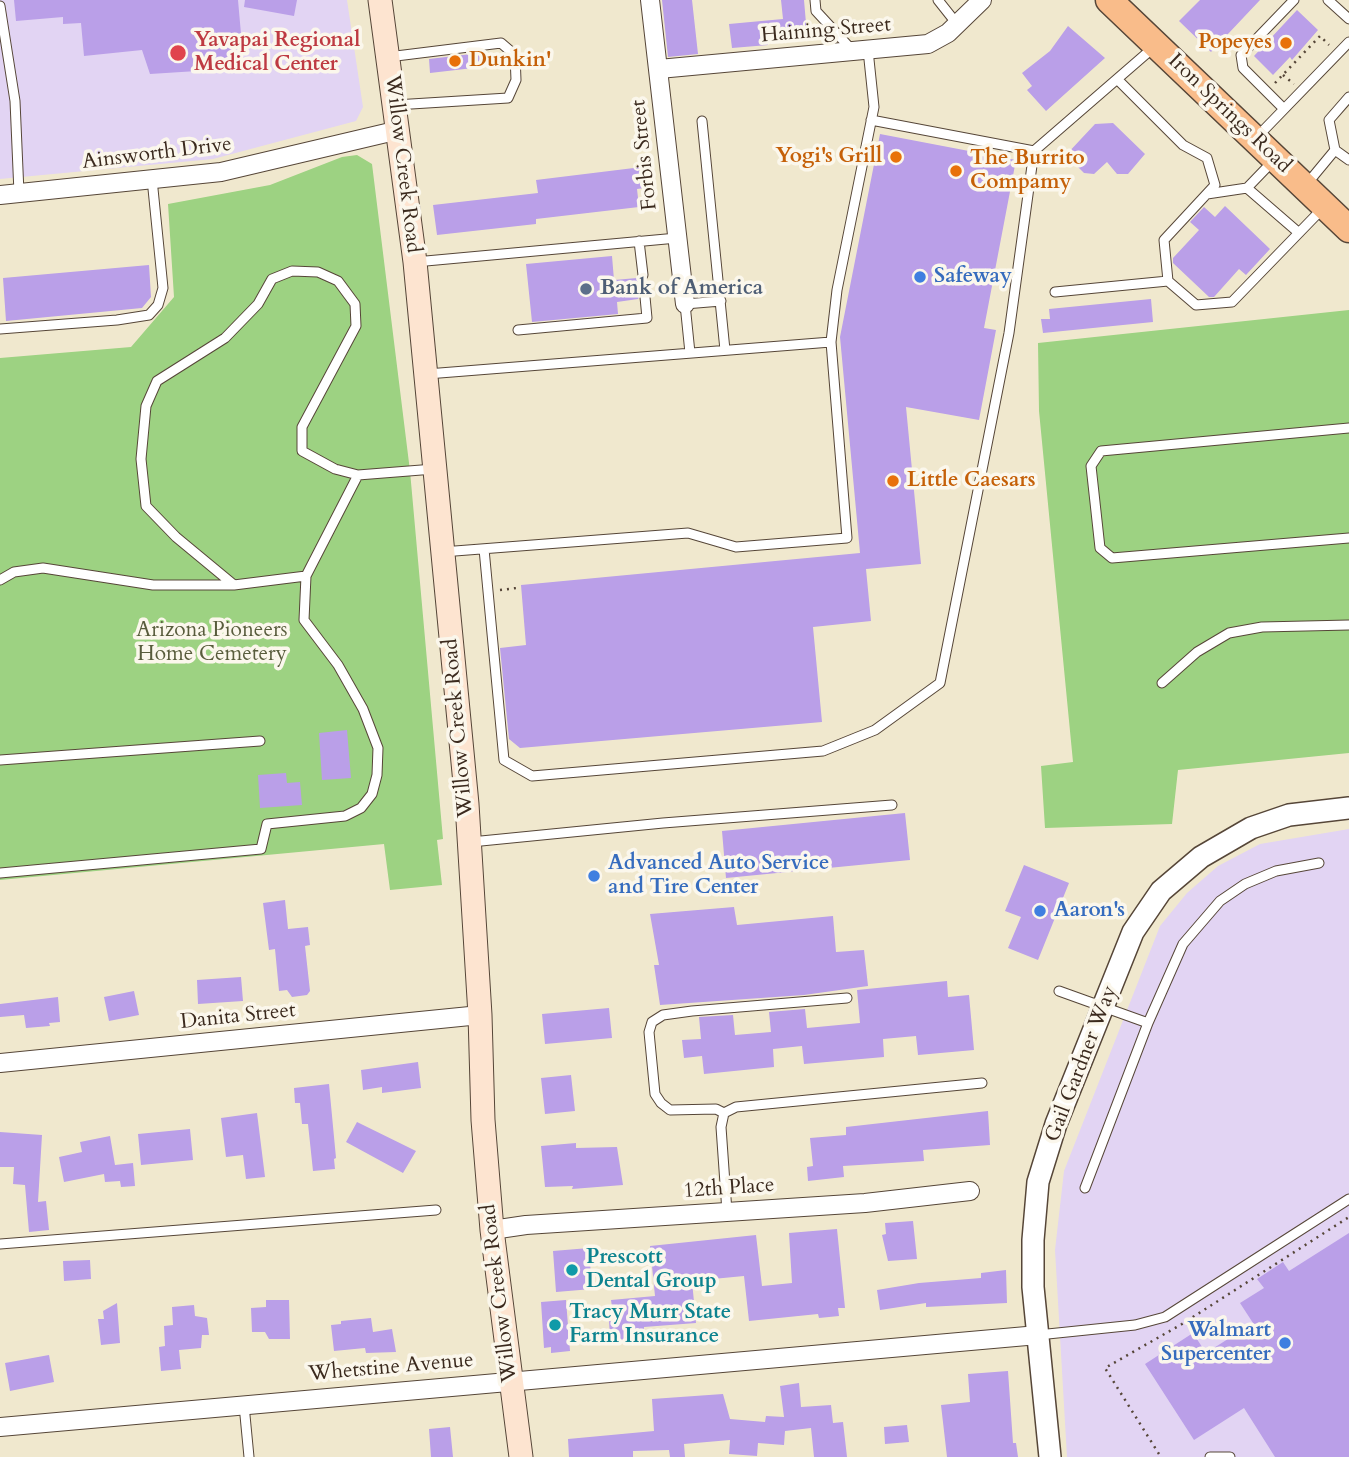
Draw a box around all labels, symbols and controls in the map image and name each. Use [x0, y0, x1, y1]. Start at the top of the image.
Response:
street label: Haining Street [760, 13, 892, 49]
place label: Yavapai Regional Medical Center [194, 28, 360, 78]
place label: Popeyes [1198, 30, 1272, 56]
marker: Popeyes [1278, 35, 1294, 51]
marker: Yavapai Regional Medical Center [168, 43, 188, 63]
place label: Dunkin' [469, 48, 552, 74]
street label: Iron Springs Road [1162, 49, 1296, 179]
marker: Dunkin' [447, 53, 463, 69]
street label: Willow Creek Road [379, 73, 425, 255]
street label: Forbis Street [627, 98, 663, 212]
street label: Ainsworth Drive [81, 132, 233, 176]
place label: Yogi's Grill [776, 144, 882, 170]
place label: The Burrito Compamy [970, 146, 1085, 196]
marker: Yogi's Grill [888, 149, 904, 165]
marker: The Burrito Compamy [948, 163, 964, 179]
place label: Safeway [934, 264, 1012, 290]
marker: Safeway [912, 269, 928, 285]
place label: Bank of America [600, 276, 763, 302]
marker: Bank of America [578, 281, 594, 297]
place label: Little Caesars [907, 468, 1036, 494]
marker: Little Caesars [885, 473, 901, 489]
park label: Arizona Pioneers Home Cemetery [136, 618, 288, 668]
street label: Willow Creek Road [439, 638, 479, 818]
place label: Advanced Auto Service and Tire Center [608, 851, 829, 901]
marker: Advanced Auto Service and Tire Center [586, 868, 602, 884]
place label: Aaron's [1054, 898, 1125, 924]
marker: Aaron's [1032, 903, 1048, 919]
street label: Gail Gardner Way [1041, 982, 1123, 1146]
street label: Danita Street [179, 998, 297, 1036]
street label: 12th Place [683, 1173, 775, 1205]
street label: Willow Creek Road [477, 1202, 523, 1384]
place label: Prescott Dental Group [586, 1245, 717, 1295]
marker: Prescott Dental Group [564, 1262, 580, 1278]
place label: Tracy Murr State Farm Insurance [569, 1300, 731, 1350]
marker: Tracy Murr State Farm Insurance [547, 1317, 563, 1333]
place label: Walmart Supercenter [1161, 1318, 1271, 1368]
marker: Walmart Supercenter [1277, 1335, 1293, 1351]
street label: Whetstine Avenue [307, 1348, 475, 1388]

